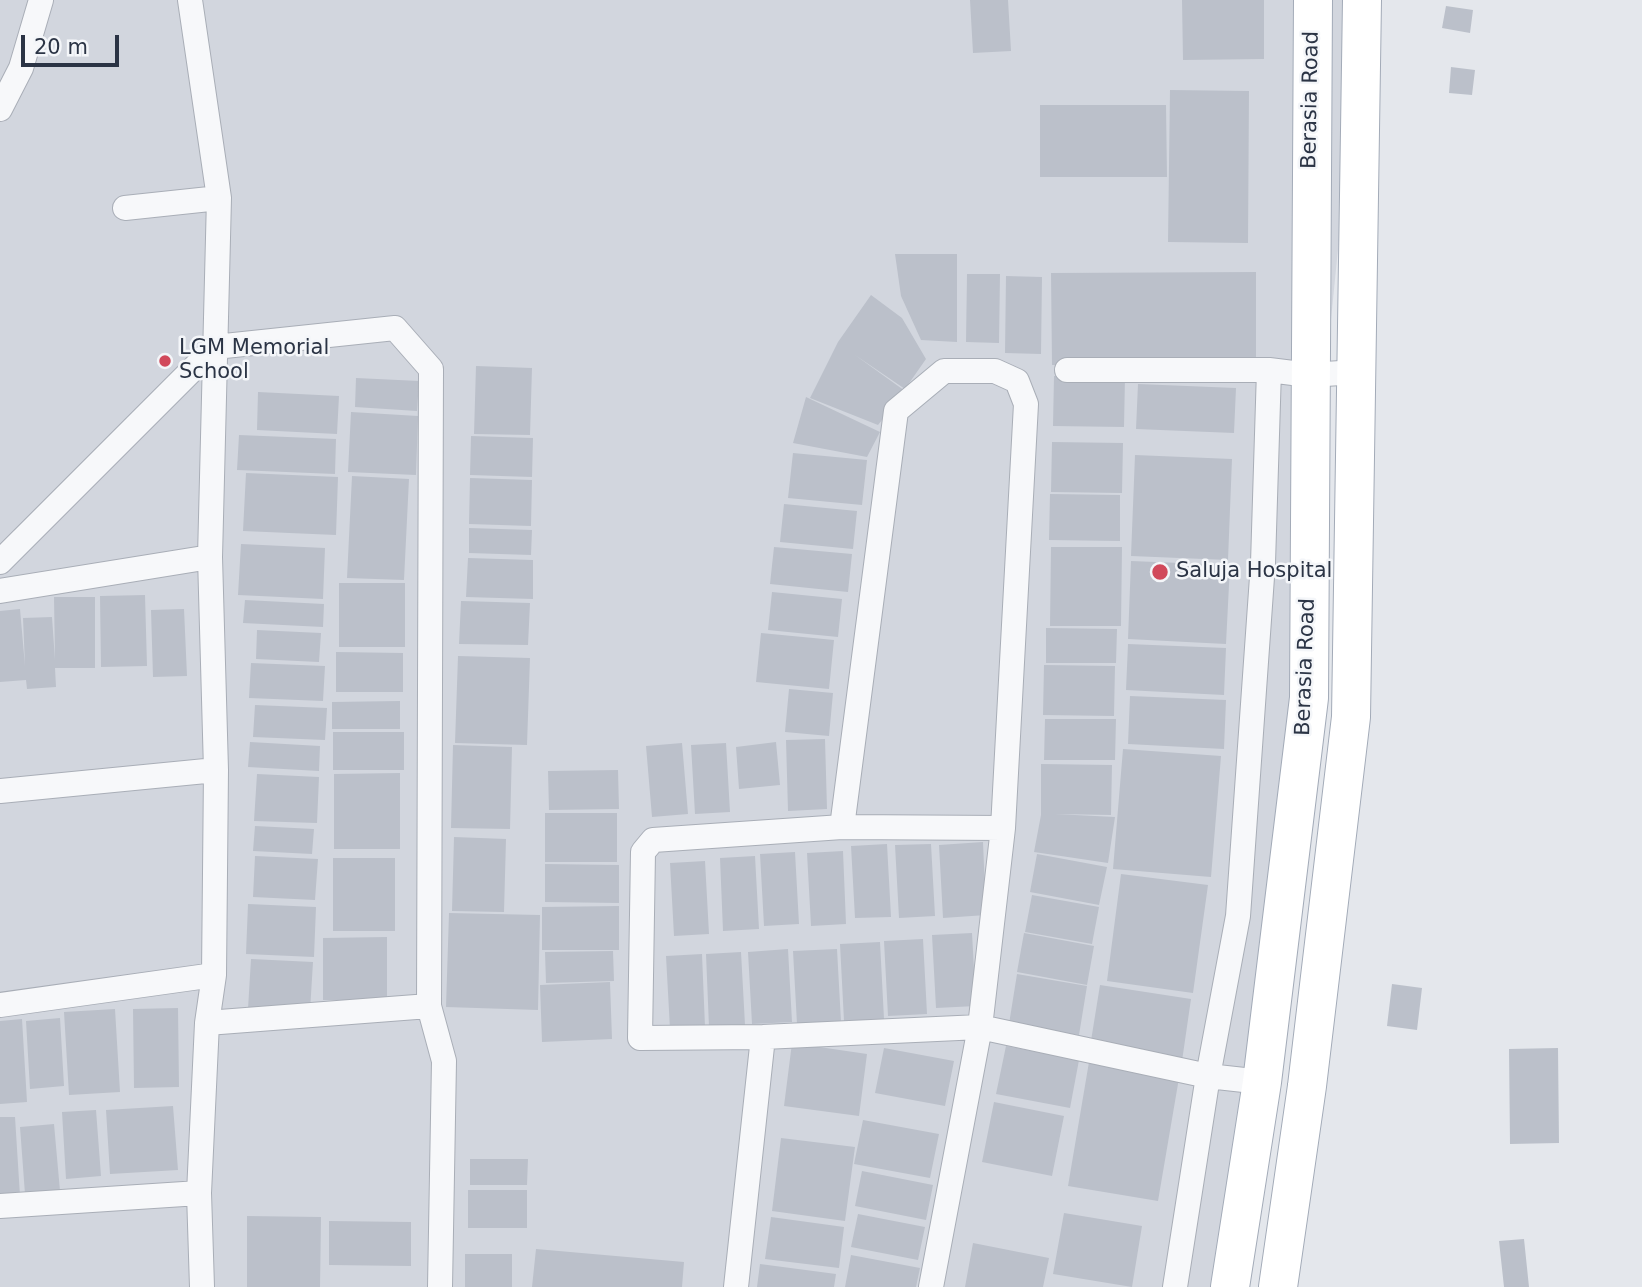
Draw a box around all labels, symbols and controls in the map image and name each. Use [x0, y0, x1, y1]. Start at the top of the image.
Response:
scale bar [24, 21, 122, 65]
street label: Berasia Road [1297, 31, 1325, 169]
text: 20 m [34, 35, 88, 59]
place label: LGM Memorial School [179, 336, 329, 386]
marker: LGM Memorial School [157, 353, 173, 369]
place label: Saluja Hospital [1176, 559, 1332, 585]
marker: Saluja Hospital [1150, 562, 1170, 582]
street label: Berasia Road [1291, 598, 1321, 736]

